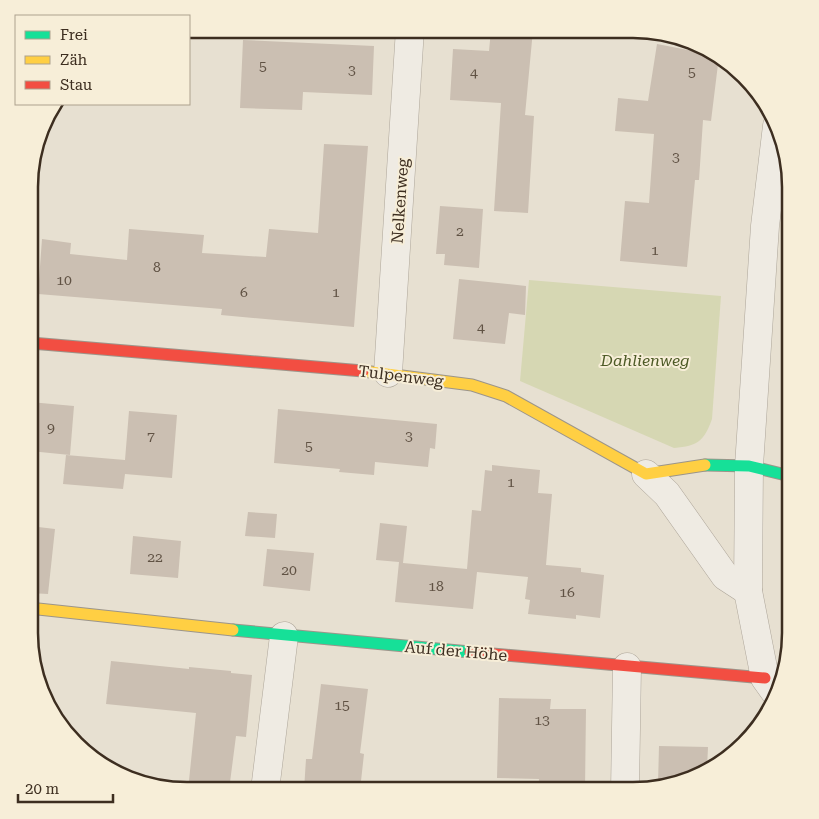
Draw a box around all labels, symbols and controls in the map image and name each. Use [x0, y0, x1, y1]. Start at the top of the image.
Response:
legend [15, 15, 190, 105]
text: Frei [60, 26, 88, 44]
text: Zäh [60, 51, 88, 69]
house number: 5 [259, 58, 267, 74]
house number: 3 [348, 62, 356, 78]
house number: 4 [470, 64, 478, 80]
house number: 5 [688, 64, 696, 80]
text: Stau [60, 76, 93, 94]
house number: 3 [672, 149, 680, 165]
street label: Nelkenweg [388, 157, 413, 244]
house number: 2 [456, 223, 464, 239]
house number: 1 [651, 242, 659, 258]
house number: 8 [153, 259, 161, 275]
house number: 10 [56, 272, 72, 288]
house number: 6 [240, 284, 248, 300]
house number: 1 [332, 284, 340, 300]
house number: 4 [477, 319, 485, 335]
park label: Dahlienweg [599, 351, 690, 370]
street label: Tulpenweg [357, 361, 446, 391]
house number: 9 [47, 420, 55, 436]
house number: 7 [147, 428, 155, 444]
house number: 3 [405, 428, 413, 444]
house number: 5 [305, 438, 313, 454]
house number: 1 [507, 474, 515, 490]
house number: 22 [147, 549, 163, 565]
house number: 20 [281, 562, 297, 578]
house number: 18 [428, 578, 444, 594]
house number: 16 [559, 584, 575, 600]
street label: Auf der Höhe [404, 637, 508, 665]
house number: 15 [334, 697, 350, 713]
house number: 13 [534, 712, 550, 728]
scale bar [18, 772, 112, 804]
text: 20 m [25, 780, 60, 798]

